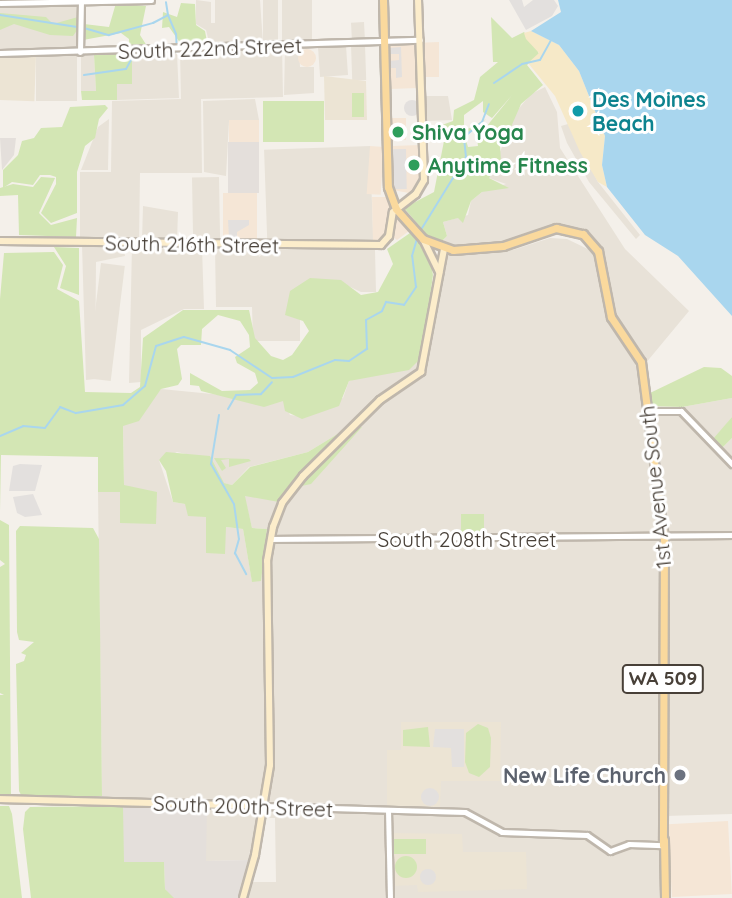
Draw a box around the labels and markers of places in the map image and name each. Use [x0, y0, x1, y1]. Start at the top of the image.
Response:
place label: Des Moines Beach [592, 86, 706, 136]
marker: Des Moines Beach [570, 103, 586, 119]
place label: Shiva Yoga [412, 119, 524, 145]
marker: Shiva Yoga [390, 124, 406, 140]
place label: Anytime Fitness [428, 152, 588, 178]
marker: Anytime Fitness [406, 157, 422, 173]
place label: New Life Church [503, 762, 666, 788]
marker: New Life Church [672, 767, 688, 783]

